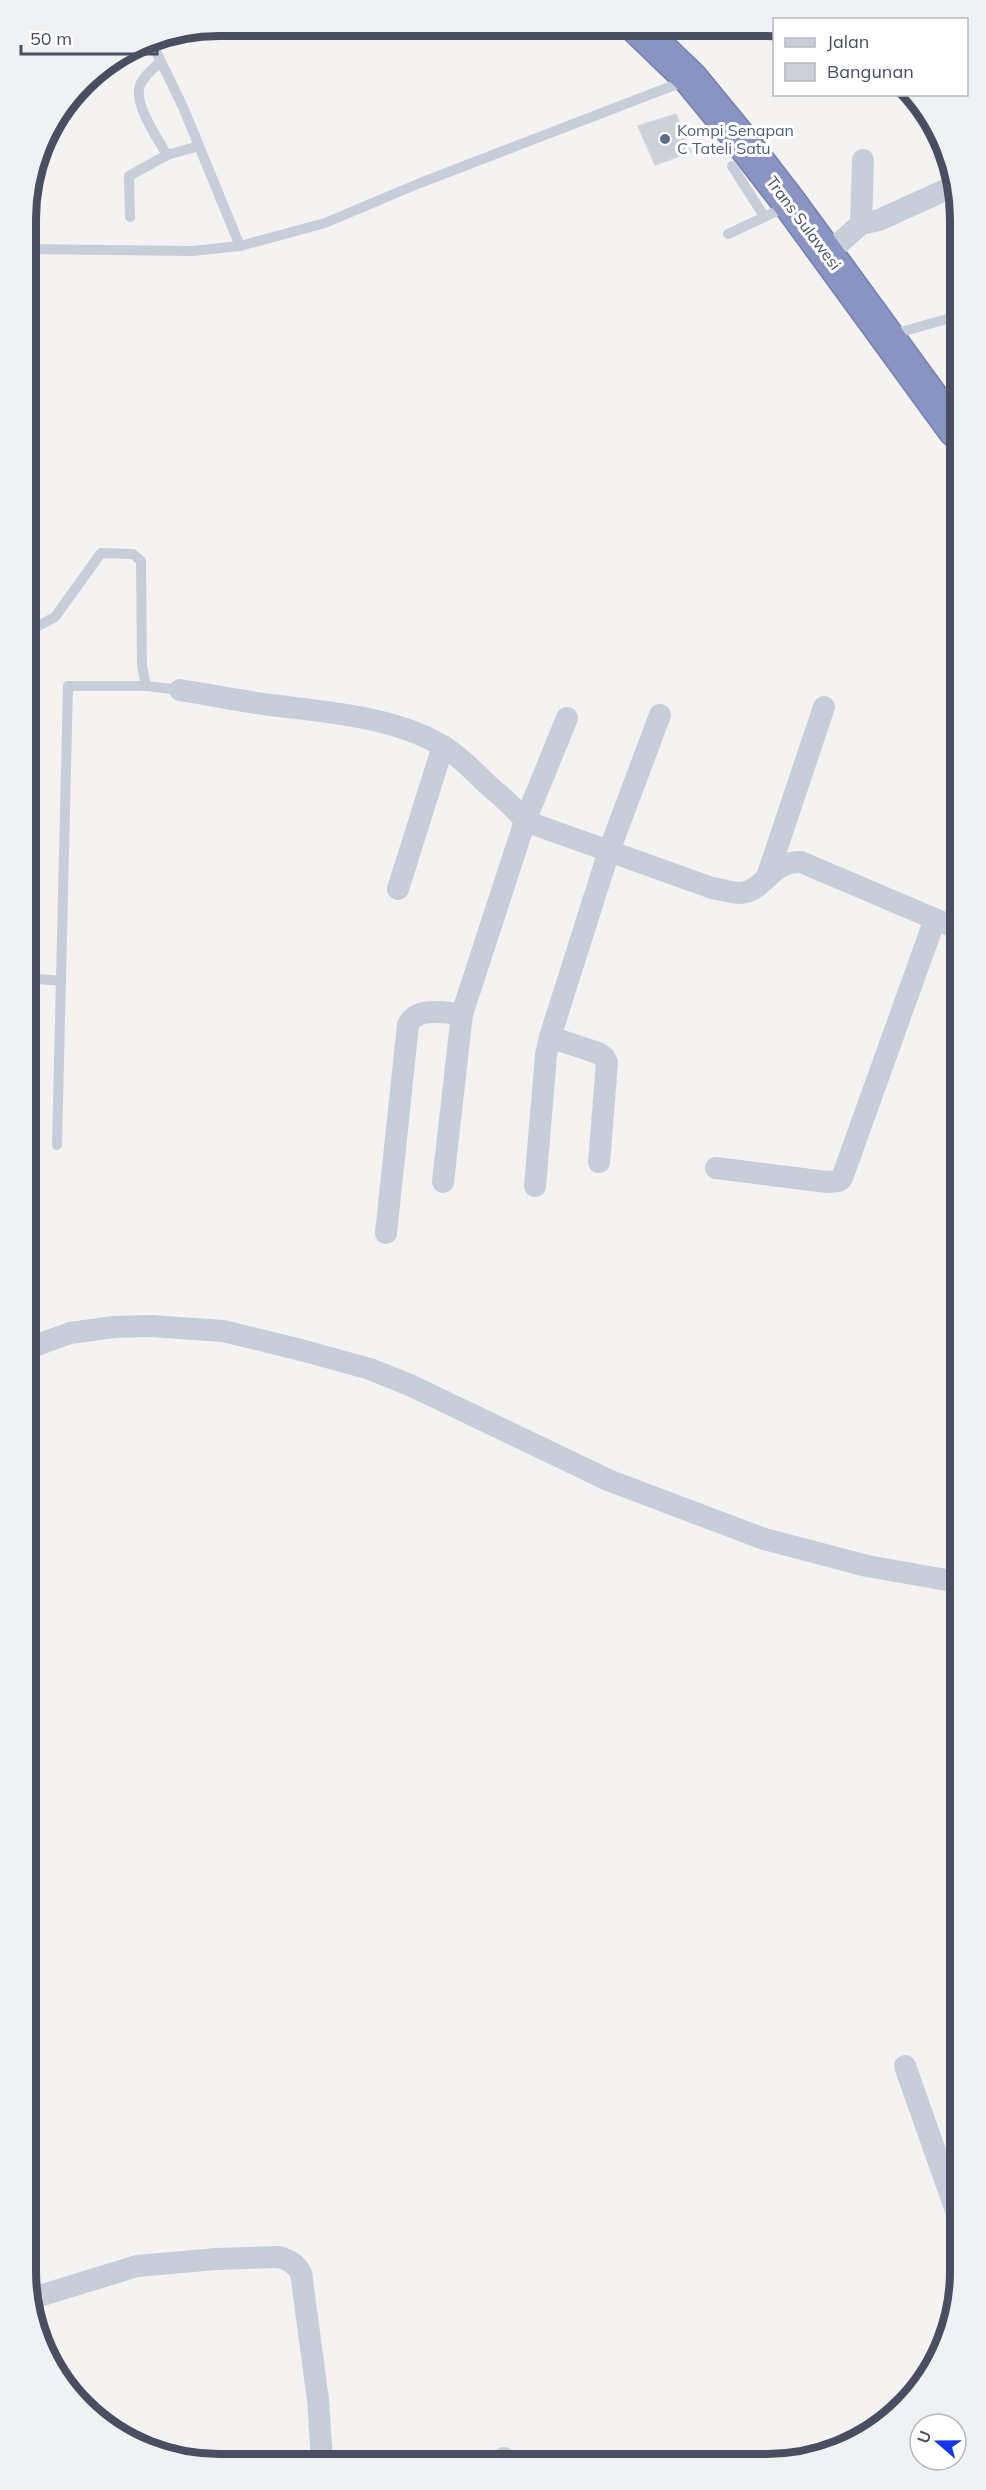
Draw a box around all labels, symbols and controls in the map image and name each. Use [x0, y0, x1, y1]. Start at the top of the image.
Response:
scale bar [21, 18, 158, 56]
legend [773, 18, 968, 96]
text: 50 m [30, 27, 72, 50]
text: Jalan [827, 30, 869, 53]
text: Bangunan [827, 60, 914, 83]
place label: Kompi Senapan C Tateli Satu [677, 120, 794, 158]
marker: Kompi Senapan C Tateli Satu [658, 132, 672, 146]
street label: Trans Sulawesi [762, 172, 846, 274]
north arrow [908, 2412, 968, 2472]
text: U [912, 2428, 935, 2446]

